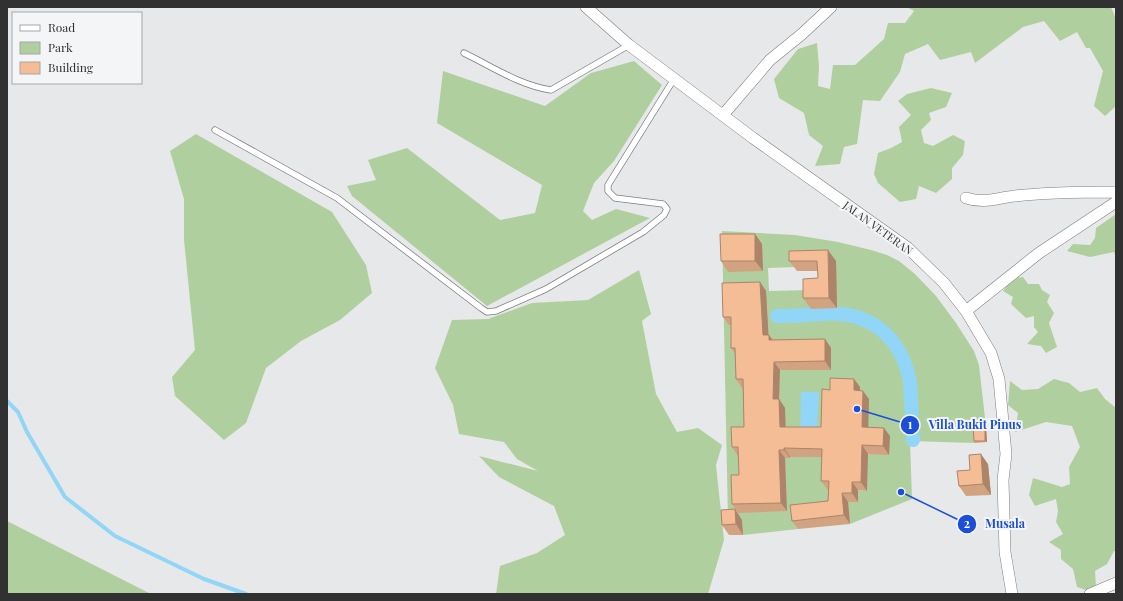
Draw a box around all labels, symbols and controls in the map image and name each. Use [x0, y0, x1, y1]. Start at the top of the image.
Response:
legend [12, 12, 142, 84]
text: Road [48, 19, 75, 35]
text: Park [48, 39, 73, 55]
text: Building [48, 59, 94, 75]
street label: JALAN VETERAN [840, 197, 916, 258]
callout: Villa Bukit Pinus [900, 413, 1029, 437]
text: 1 [908, 416, 913, 432]
text: Villa Bukit Pinus [928, 416, 1022, 432]
callout: Musala [957, 512, 1033, 536]
text: 2 [964, 515, 970, 531]
text: Musala [985, 515, 1026, 531]

